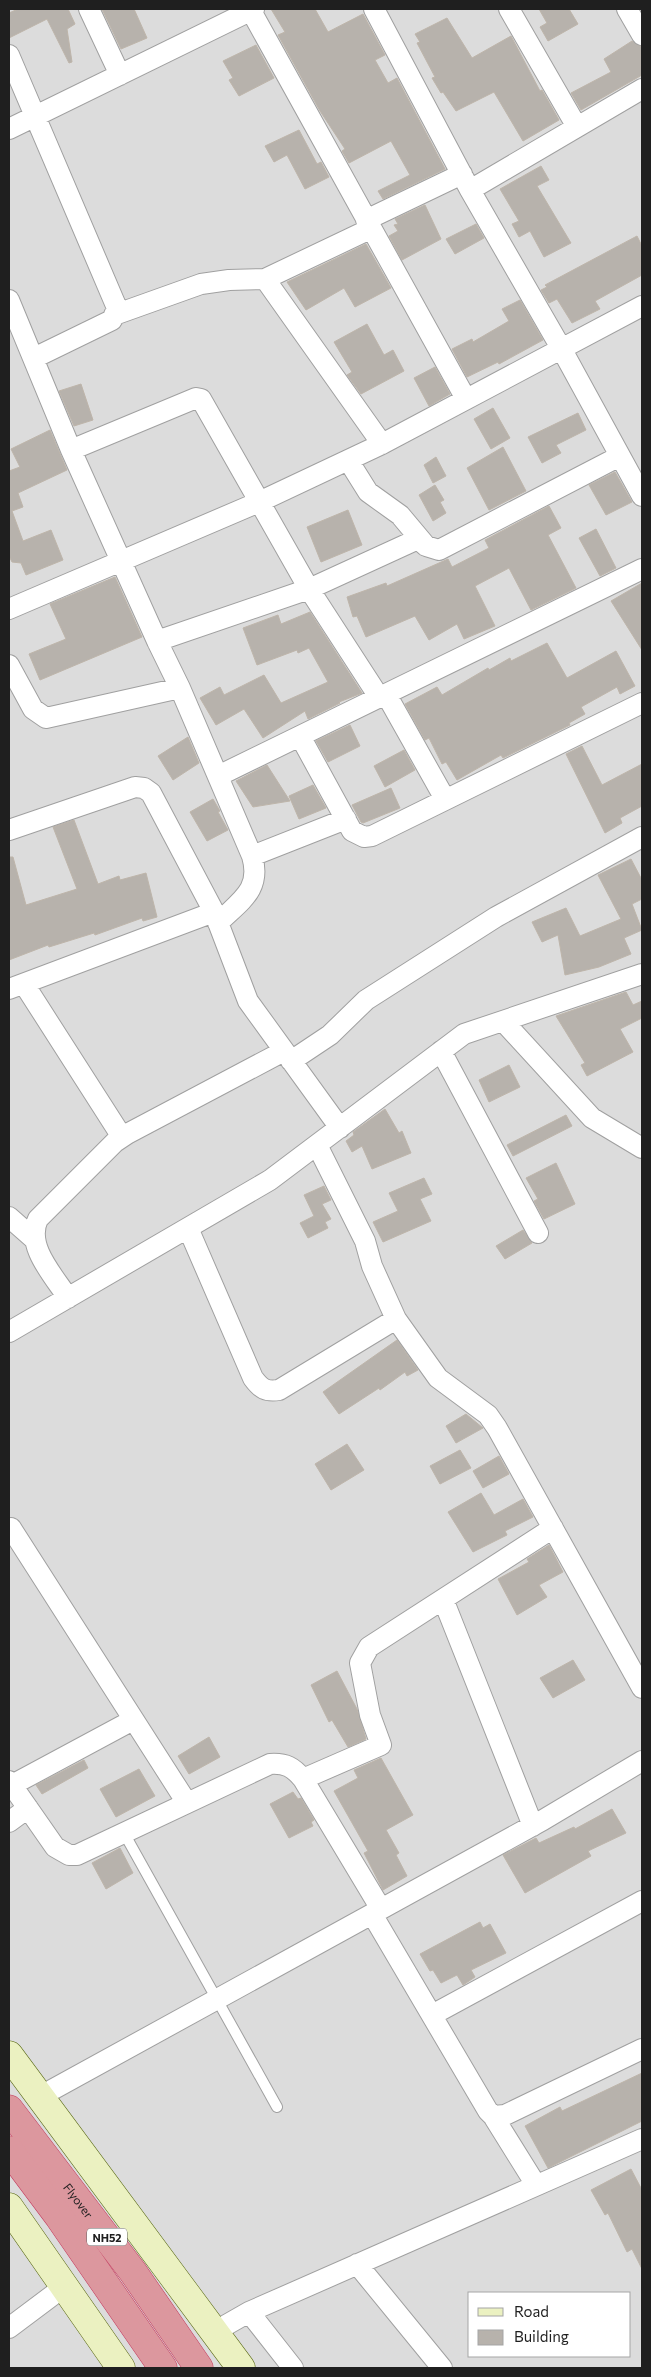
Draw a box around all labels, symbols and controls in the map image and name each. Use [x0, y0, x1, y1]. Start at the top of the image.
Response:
street label: Flyover [61, 2180, 96, 2221]
road number: NH52 [87, 2228, 127, 2246]
legend [468, 2292, 631, 2357]
text: Road [514, 2302, 549, 2320]
text: Building [514, 2327, 569, 2345]

